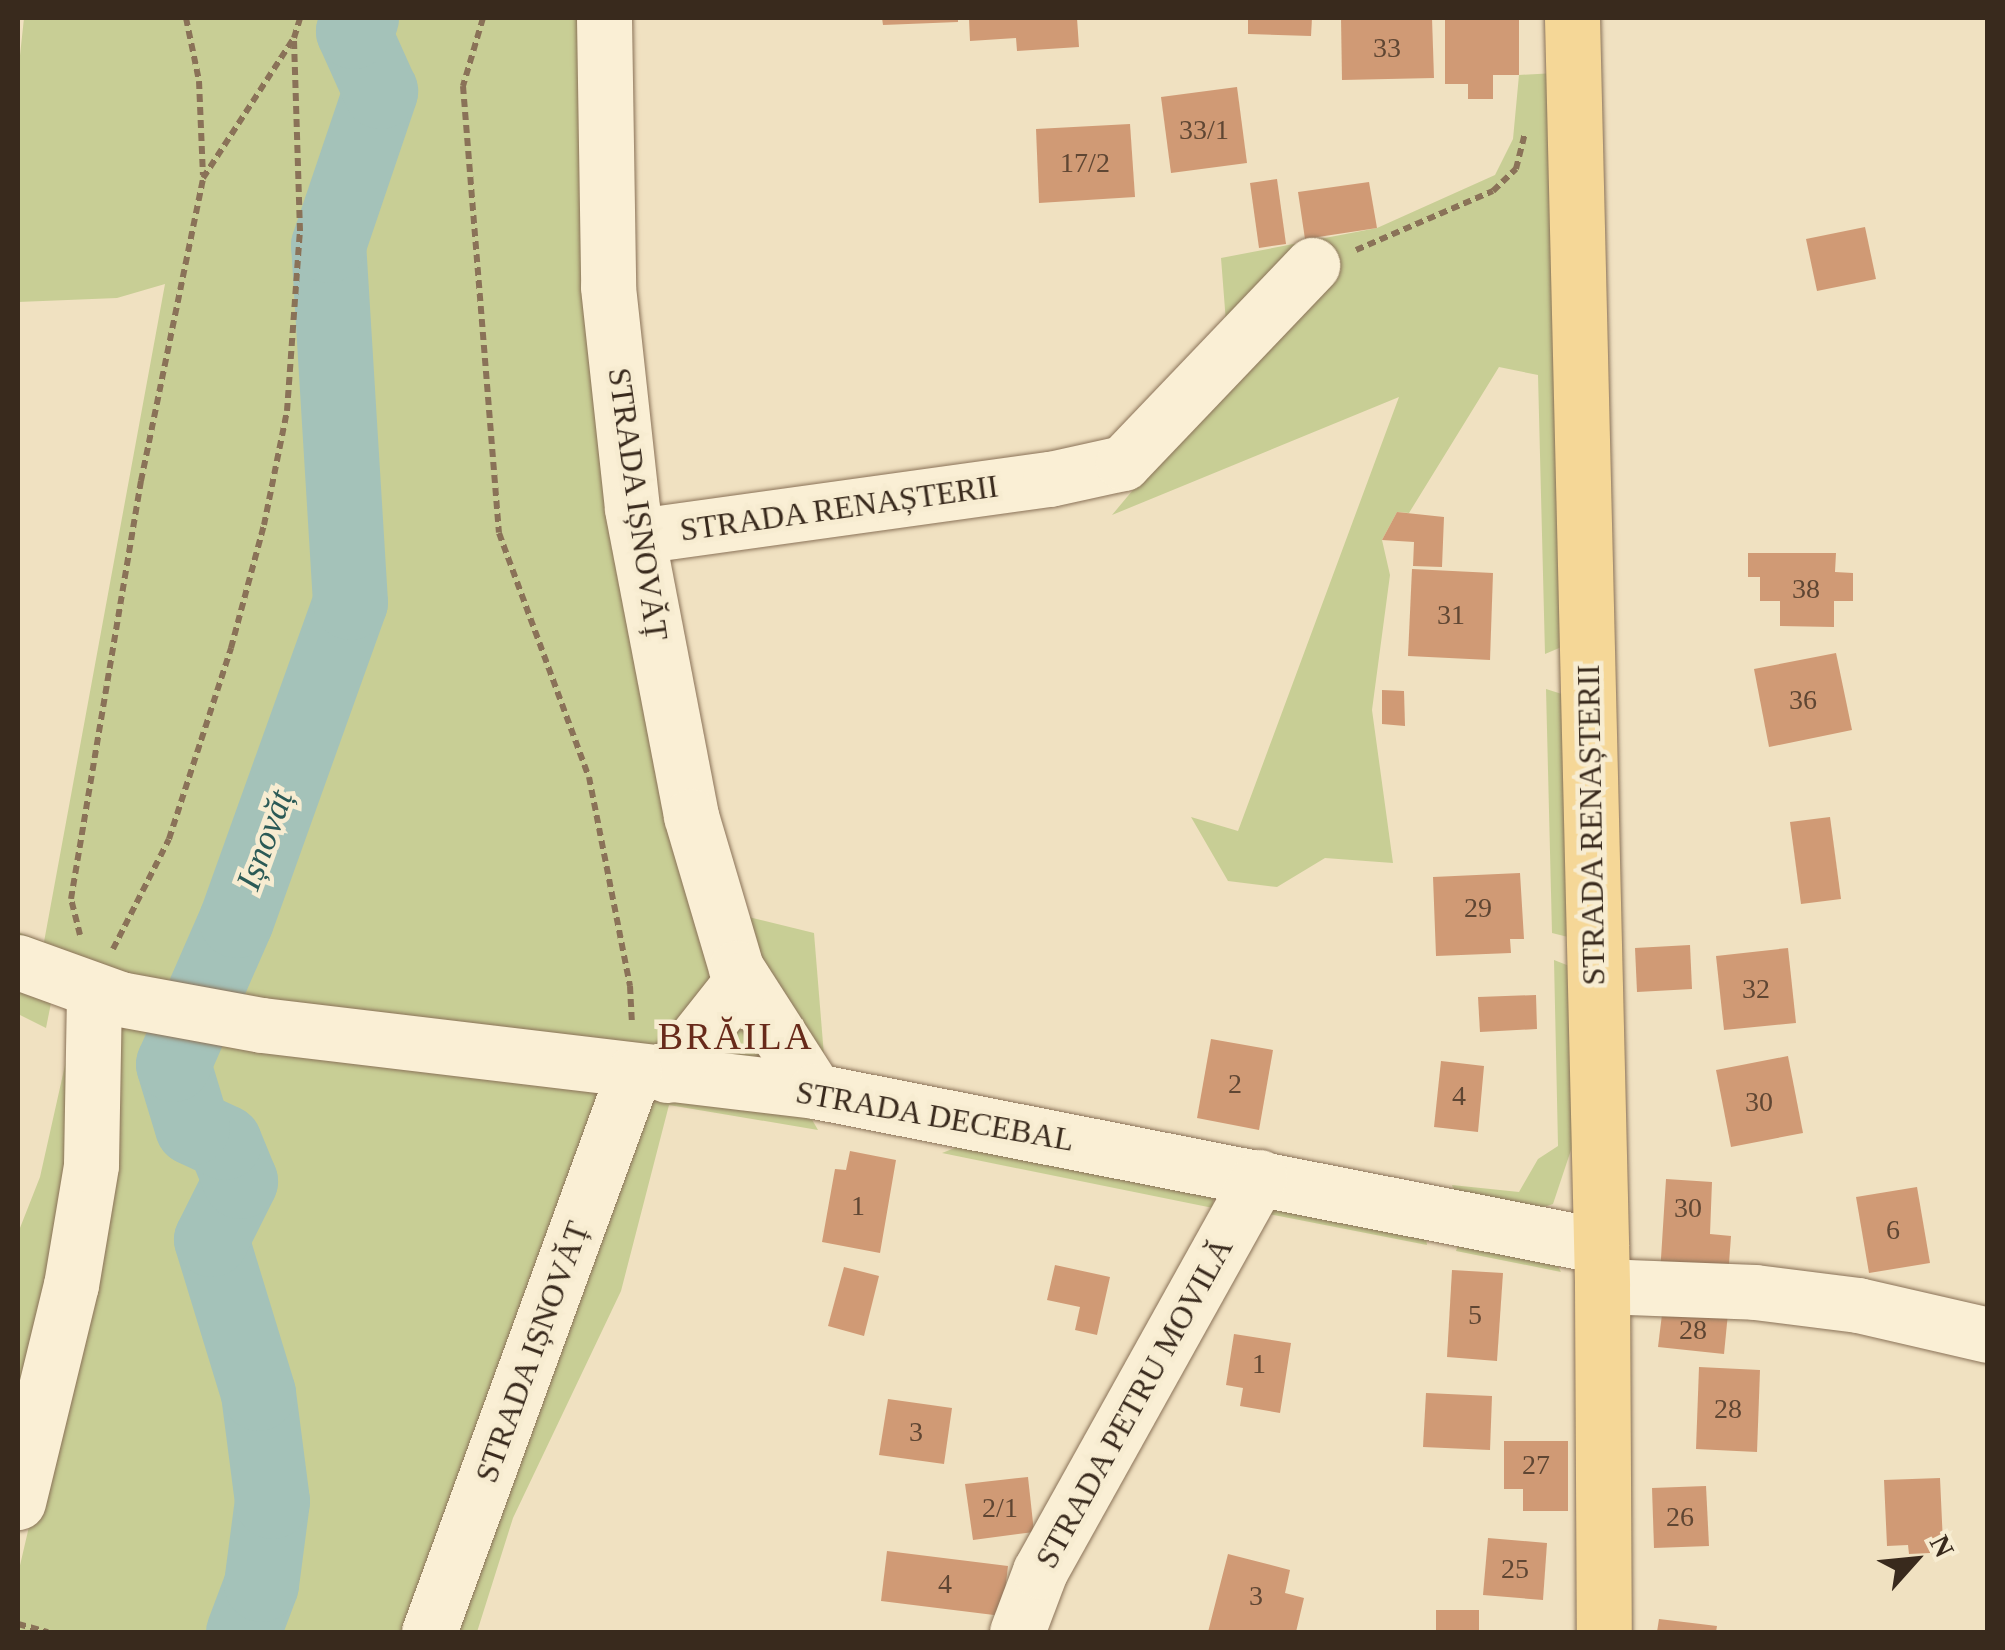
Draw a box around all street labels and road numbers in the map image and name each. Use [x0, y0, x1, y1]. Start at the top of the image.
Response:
street label: STRADA IȘNOVĂȚ [600, 364, 676, 644]
street label: STRADA RENAȘTERII [677, 467, 1001, 549]
street label: STRADA RENAȘTERII [1569, 663, 1613, 987]
street label: STRADA DECEBAL [792, 1072, 1078, 1160]
street label: STRADA IȘNOVĂȚ [467, 1216, 597, 1488]
street label: STRADA PETRU MOVILĂ [1027, 1230, 1241, 1576]

